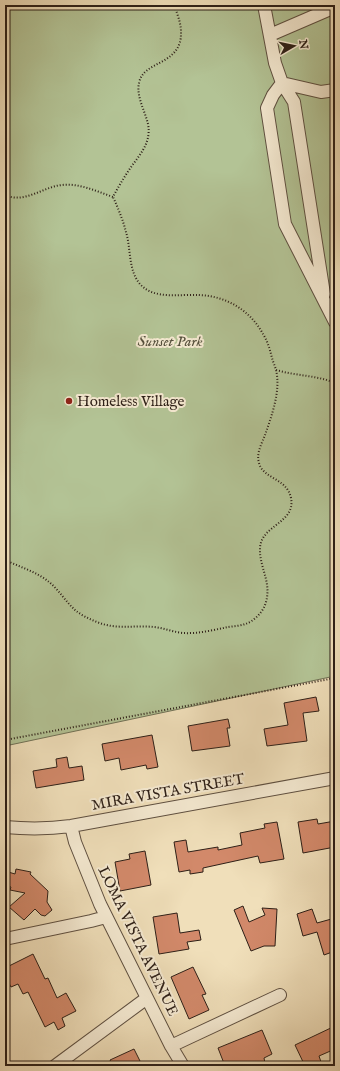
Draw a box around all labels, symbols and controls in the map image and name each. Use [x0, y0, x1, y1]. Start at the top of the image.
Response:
north arrow [274, 26, 314, 66]
text: N [295, 38, 311, 51]
park label: Sunset Park [138, 332, 202, 351]
place label: Homeless Village [77, 392, 185, 411]
marker: Homeless Village [64, 396, 74, 406]
street label: MIRA VISTA STREET [90, 769, 246, 815]
street label: LOMA VISTA AVENUE [93, 863, 183, 1019]

